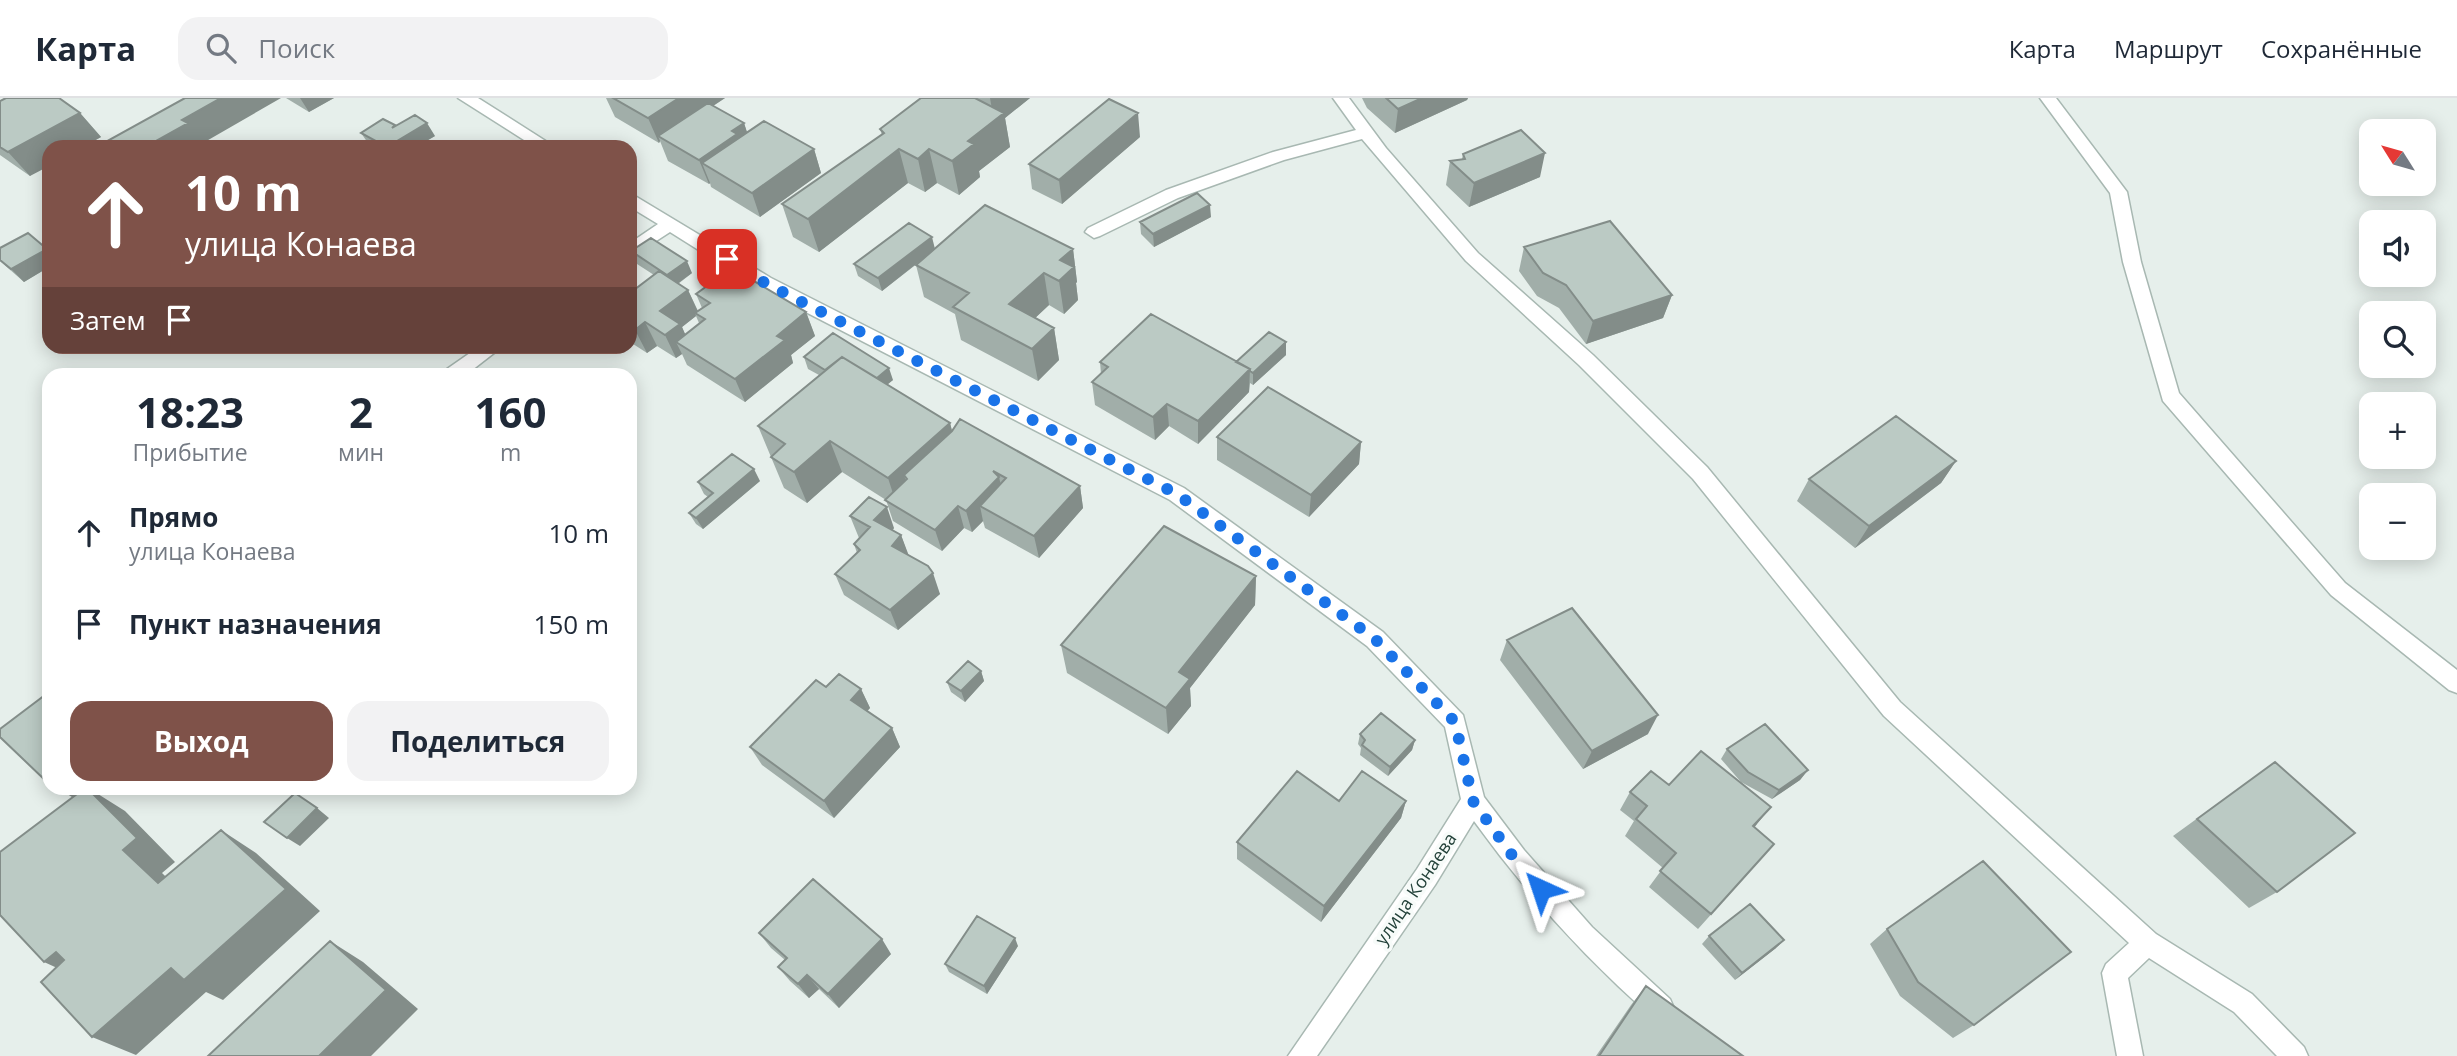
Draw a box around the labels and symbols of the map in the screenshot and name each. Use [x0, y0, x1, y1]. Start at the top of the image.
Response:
north arrow [2359, 119, 2436, 196]
pin [697, 229, 757, 289]
street label: улица Конаева [1369, 828, 1462, 949]
position arrow [1504, 852, 1578, 926]

